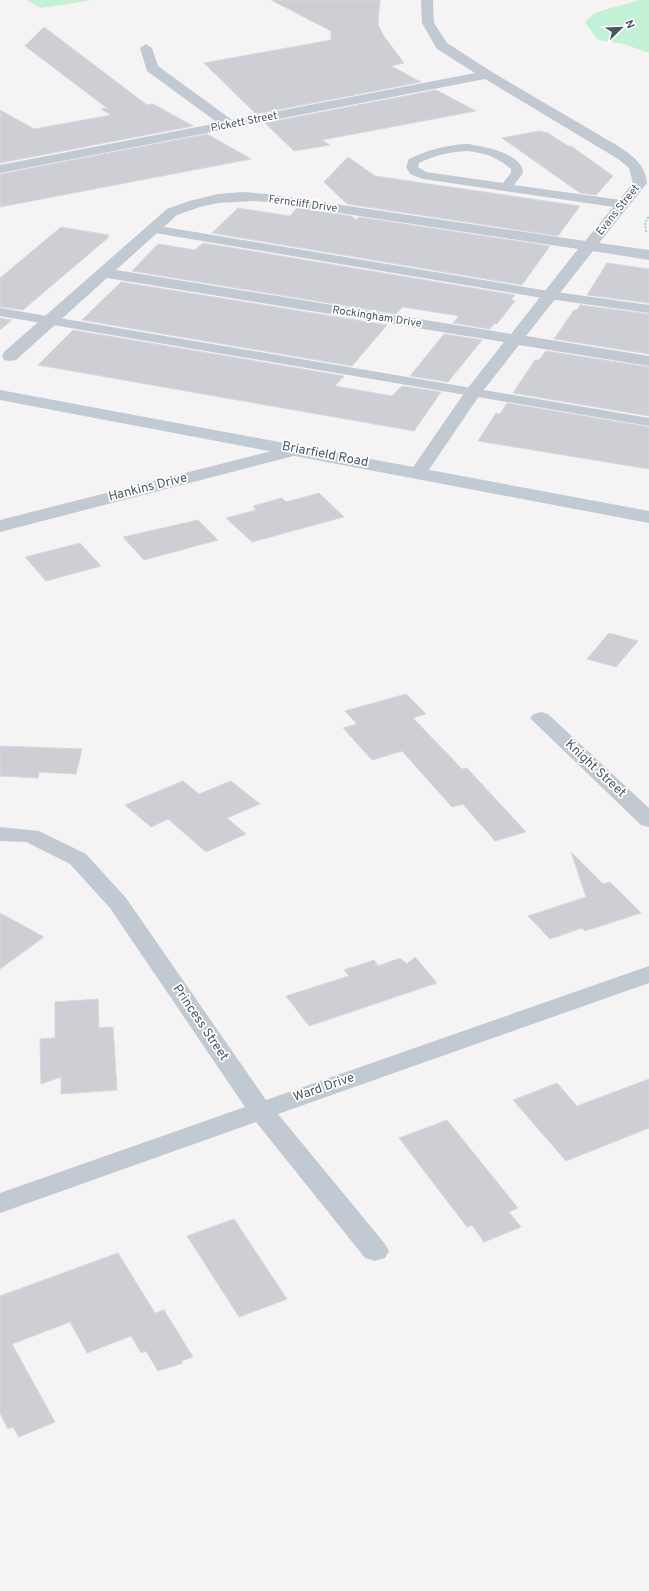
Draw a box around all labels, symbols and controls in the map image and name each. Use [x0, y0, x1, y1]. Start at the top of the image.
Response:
north arrow [601, 8, 641, 48]
text: N [621, 18, 637, 31]
street label: Pickett Street [209, 109, 279, 135]
street label: Evans Street [593, 182, 643, 238]
street label: Ferncliff Drive [268, 192, 338, 216]
street label: Rockingham Drive [331, 303, 423, 331]
street label: Briarfield Road [281, 439, 369, 471]
street label: Hankins Drive [107, 470, 189, 506]
street label: Knight Street [561, 737, 629, 801]
street label: Princess Street [169, 982, 231, 1064]
street label: Ward Drive [291, 1070, 357, 1106]

